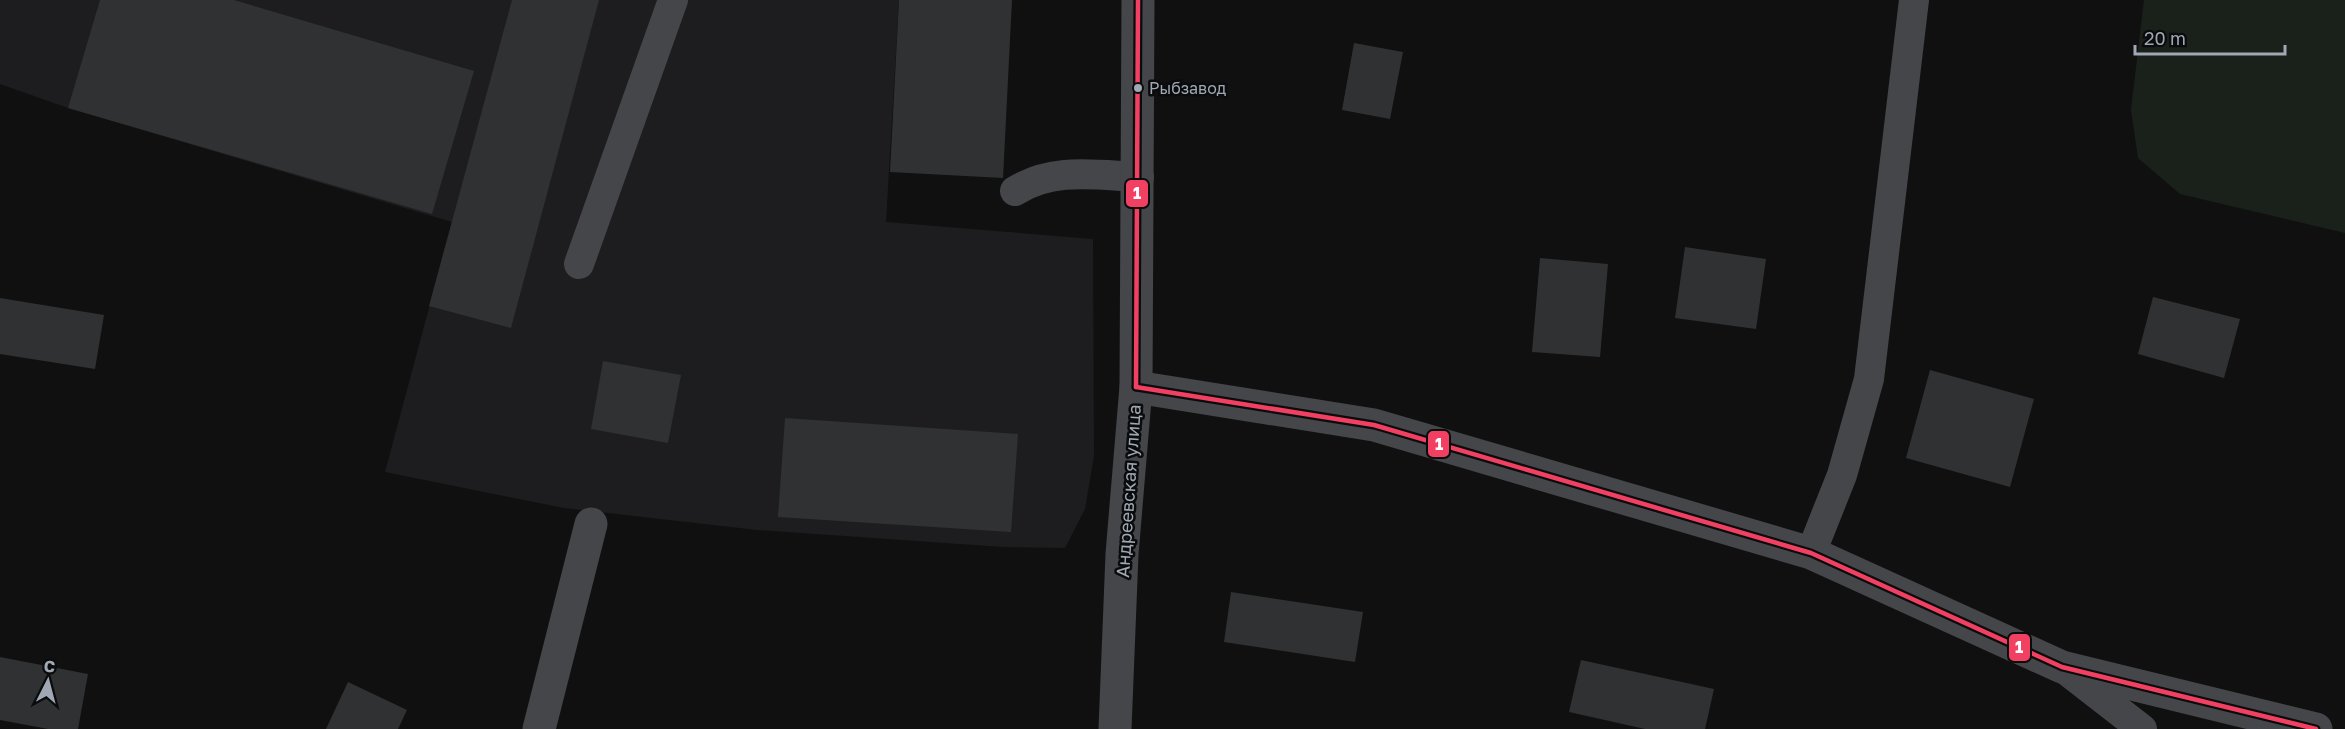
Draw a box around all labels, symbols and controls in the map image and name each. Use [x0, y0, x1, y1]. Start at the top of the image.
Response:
scale bar [2135, 18, 2285, 56]
text: 20 m [2144, 27, 2186, 49]
place label: Рыбзавод [1149, 78, 1227, 98]
marker: Рыбзавод [1132, 82, 1144, 94]
line badge: 1 [1125, 179, 1149, 208]
text: 1 [1133, 183, 1141, 203]
street label: Андреевская улица [1111, 404, 1145, 578]
line badge: 1 [1427, 430, 1450, 458]
text: 1 [1435, 434, 1443, 454]
line badge: 1 [2008, 633, 2031, 662]
text: 1 [2015, 637, 2023, 657]
north arrow [18, 651, 78, 711]
text: С [43, 656, 56, 677]

